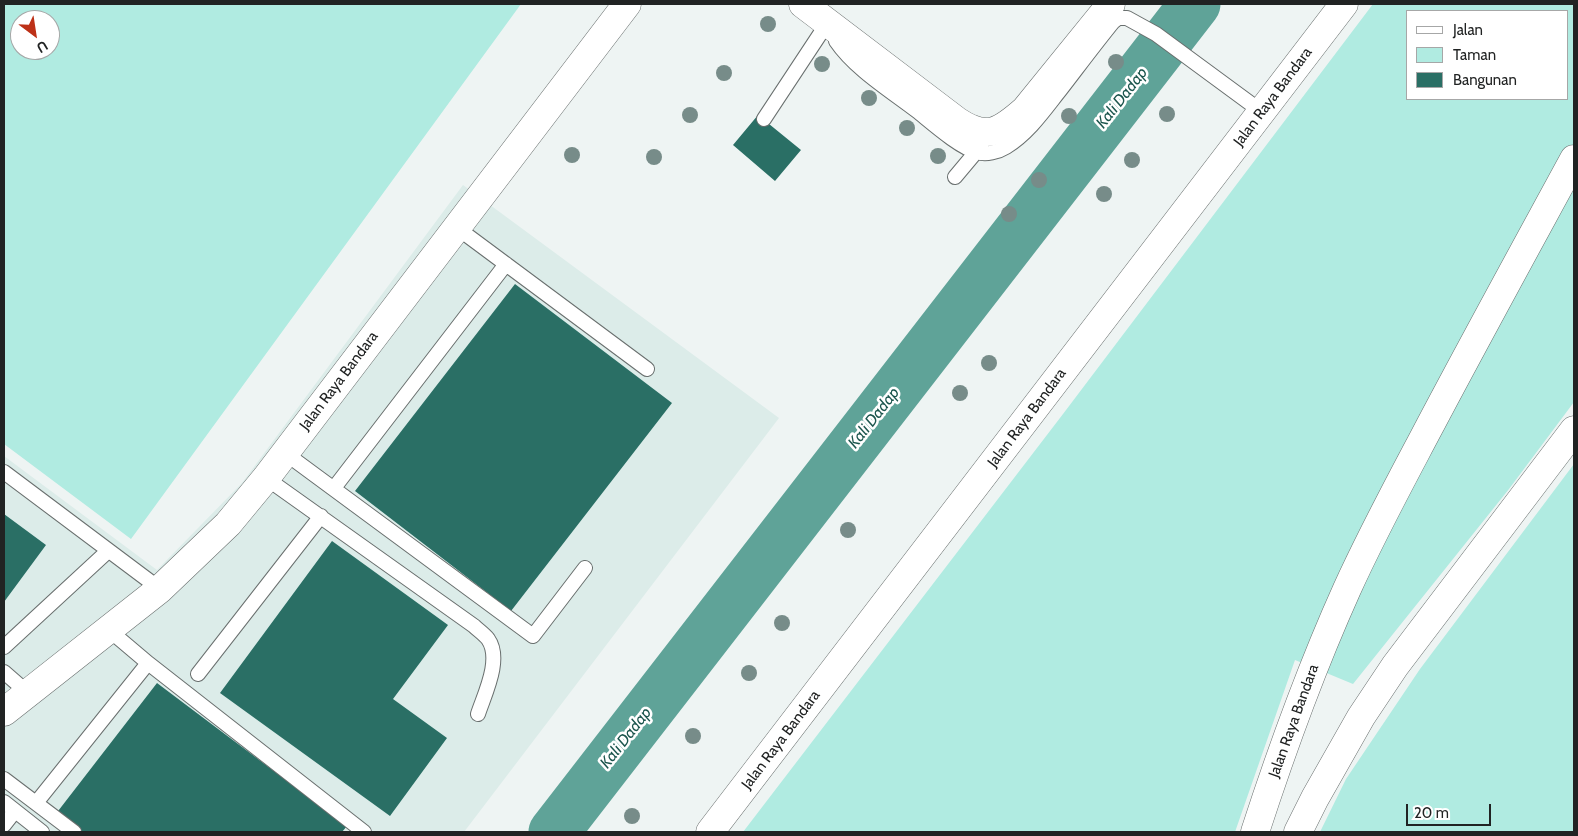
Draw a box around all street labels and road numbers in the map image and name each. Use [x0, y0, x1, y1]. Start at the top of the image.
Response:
street label: Jalan Raya Bandara [1230, 44, 1316, 150]
street label: Jalan Raya Bandara [296, 328, 382, 434]
street label: Jalan Raya Bandara [984, 365, 1070, 471]
street label: Jalan Raya Bandara [1265, 662, 1323, 780]
street label: Jalan Raya Bandara [738, 687, 824, 793]

